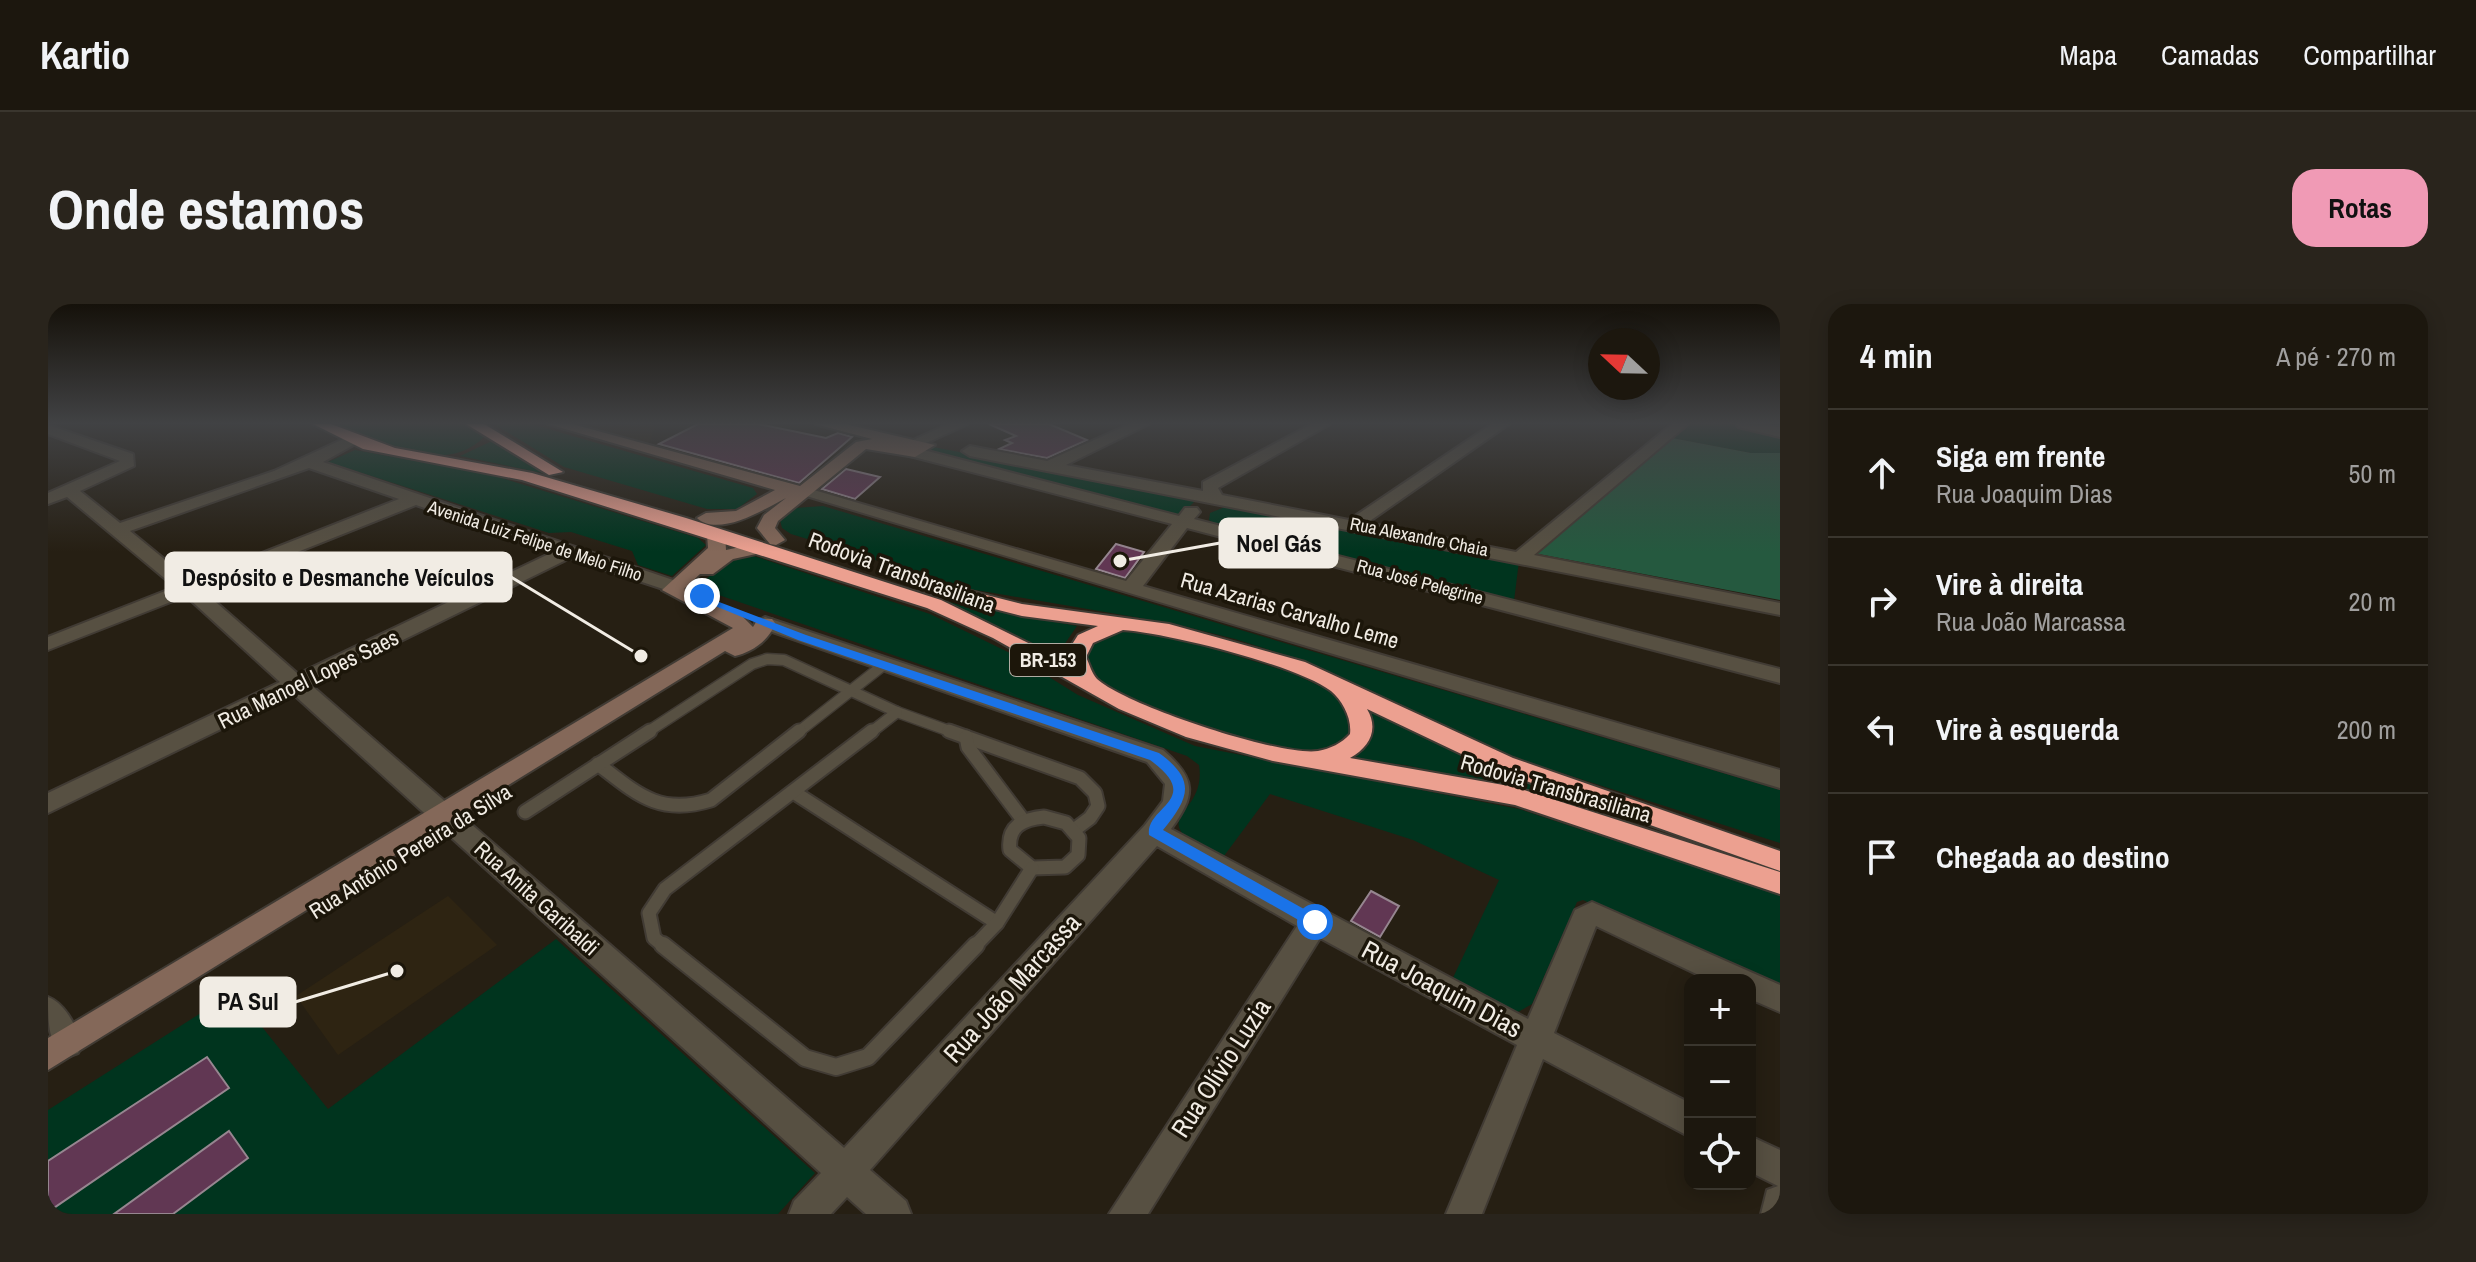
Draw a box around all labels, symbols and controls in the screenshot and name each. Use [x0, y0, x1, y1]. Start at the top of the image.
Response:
text: Kartio [40, 30, 130, 81]
text: Mapa [2060, 36, 2117, 74]
text: Camadas [2161, 36, 2259, 74]
text: Compartilhar [2303, 36, 2436, 74]
button: Rotas [2292, 169, 2428, 247]
text: Onde estamos [48, 171, 364, 246]
north arrow [1588, 328, 1660, 400]
text: 4 min [1860, 333, 1933, 379]
text: A pé · 270 m [2276, 339, 2396, 374]
text: Siga em frente [1936, 436, 2106, 476]
icon: ahead [1860, 451, 1904, 495]
text: 50 m [2349, 456, 2396, 491]
text: Rua Joaquim Dias [1936, 476, 2113, 511]
street label: Avenida Luiz Felipe de Melo Filho [424, 494, 645, 587]
street label: Rua Alexandre Chaia [1348, 511, 1490, 562]
callout: Noel Gás [1220, 519, 1337, 567]
street label: Rodovia Transbrasiliana [805, 524, 999, 620]
text: Noel Gás [1236, 527, 1322, 559]
callout: Despósito e Desmanche Veículos [166, 553, 511, 601]
street label: Rua José Pelegrine [1354, 553, 1486, 610]
text: Despósito e Desmanche Veículos [182, 561, 494, 593]
street label: Rua Azarias Carvalho Leme [1177, 564, 1403, 656]
text: Vire à direita [1936, 564, 2083, 604]
route end [684, 578, 720, 614]
icon: right [1860, 579, 1904, 623]
text: 20 m [2349, 584, 2396, 619]
text: Rua João Marcassa [1936, 604, 2126, 639]
street label: Rua Manoel Lopes Saes [213, 622, 403, 736]
road number: BR-153 [1010, 644, 1086, 676]
icon: left [1860, 707, 1904, 751]
text: Vire à esquerda [1936, 709, 2119, 749]
text: 200 m [2337, 712, 2396, 747]
street label: Rodovia Transbrasiliana [1457, 746, 1655, 830]
street label: Rua Antônio Pereira da Silva [303, 776, 517, 926]
street label: Rua Anita Garibaldi [468, 834, 606, 962]
icon: arrive [1860, 835, 1904, 879]
text: Chegada ao destino [1936, 837, 2170, 877]
route start [1297, 904, 1333, 940]
street label: Rua João Marcassa [935, 905, 1088, 1070]
street label: Rua Joaquim Dias [1356, 932, 1528, 1045]
map controls [1684, 974, 1756, 1190]
button: + [1684, 974, 1756, 1046]
callout: PA Sul [201, 978, 295, 1026]
text: PA Sul [217, 985, 279, 1017]
street label: Rua Olívio Luzia [1163, 991, 1279, 1144]
button: − [1684, 1046, 1756, 1118]
button: locate [1684, 1118, 1756, 1190]

